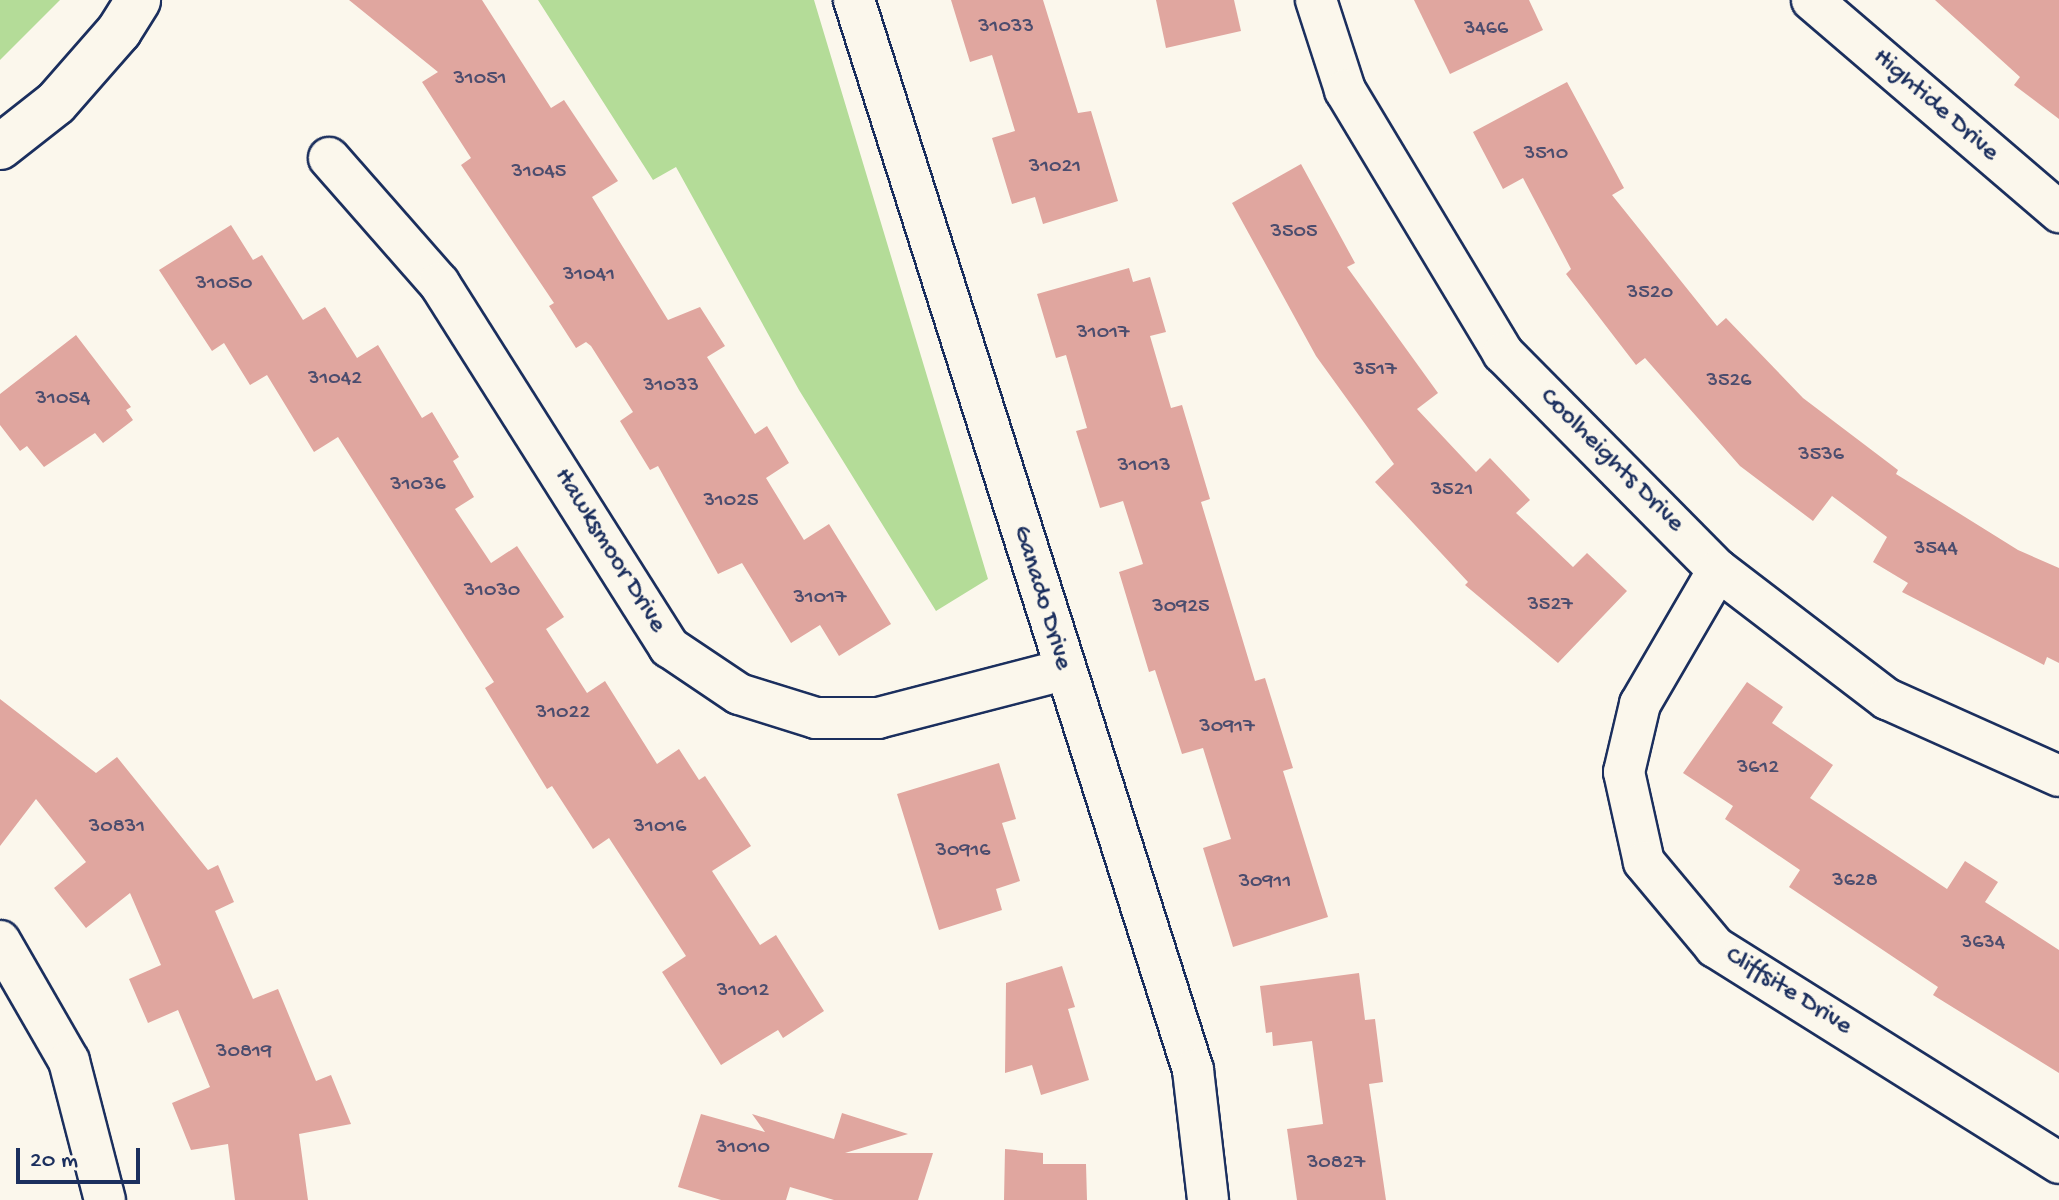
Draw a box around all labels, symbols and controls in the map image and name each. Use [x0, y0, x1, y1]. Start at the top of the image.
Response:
house number: 31033 [978, 15, 1034, 41]
house number: 3466 [1464, 17, 1508, 43]
street label: Hightide Drive [1866, 43, 2004, 169]
house number: 31051 [453, 67, 507, 93]
house number: 3510 [1524, 142, 1568, 168]
house number: 31021 [1029, 155, 1081, 181]
house number: 31045 [512, 160, 566, 186]
house number: 3505 [1270, 220, 1318, 246]
house number: 31041 [563, 263, 615, 289]
house number: 31050 [196, 272, 252, 298]
house number: 3520 [1627, 281, 1673, 307]
house number: 31017 [1076, 321, 1130, 347]
house number: 3517 [1353, 358, 1397, 384]
house number: 31042 [308, 367, 362, 393]
house number: 3526 [1707, 369, 1751, 395]
house number: 31033 [643, 374, 699, 400]
street label: Coolheights Drive [1532, 382, 1690, 540]
house number: 31054 [36, 387, 90, 413]
house number: 3536 [1798, 443, 1844, 469]
house number: 31013 [1117, 454, 1171, 480]
street label: Hawksmoor Drive [546, 463, 672, 639]
house number: 31036 [390, 473, 446, 499]
house number: 3521 [1431, 478, 1473, 504]
house number: 31025 [703, 489, 759, 515]
street label: Ganado Drive [1004, 522, 1078, 674]
house number: 3544 [1914, 537, 1958, 563]
house number: 31030 [464, 579, 520, 605]
house number: 31017 [793, 586, 847, 612]
house number: 3527 [1527, 593, 1573, 619]
house number: 30925 [1152, 595, 1210, 621]
house number: 31022 [536, 701, 590, 727]
house number: 30917 [1199, 715, 1255, 741]
house number: 3612 [1737, 756, 1779, 782]
house number: 30831 [89, 815, 145, 841]
house number: 31016 [634, 815, 686, 841]
house number: 30916 [936, 839, 990, 865]
house number: 3628 [1832, 869, 1878, 895]
house number: 30911 [1239, 870, 1291, 896]
house number: 3634 [1961, 931, 2005, 957]
street label: Cliffsite Drive [1719, 941, 1857, 1043]
house number: 31012 [717, 979, 769, 1005]
house number: 30819 [216, 1040, 272, 1066]
scale bar [20, 1132, 144, 1182]
house number: 31010 [716, 1136, 770, 1162]
text: 20 m [30, 1147, 78, 1176]
house number: 30827 [1307, 1151, 1365, 1177]

